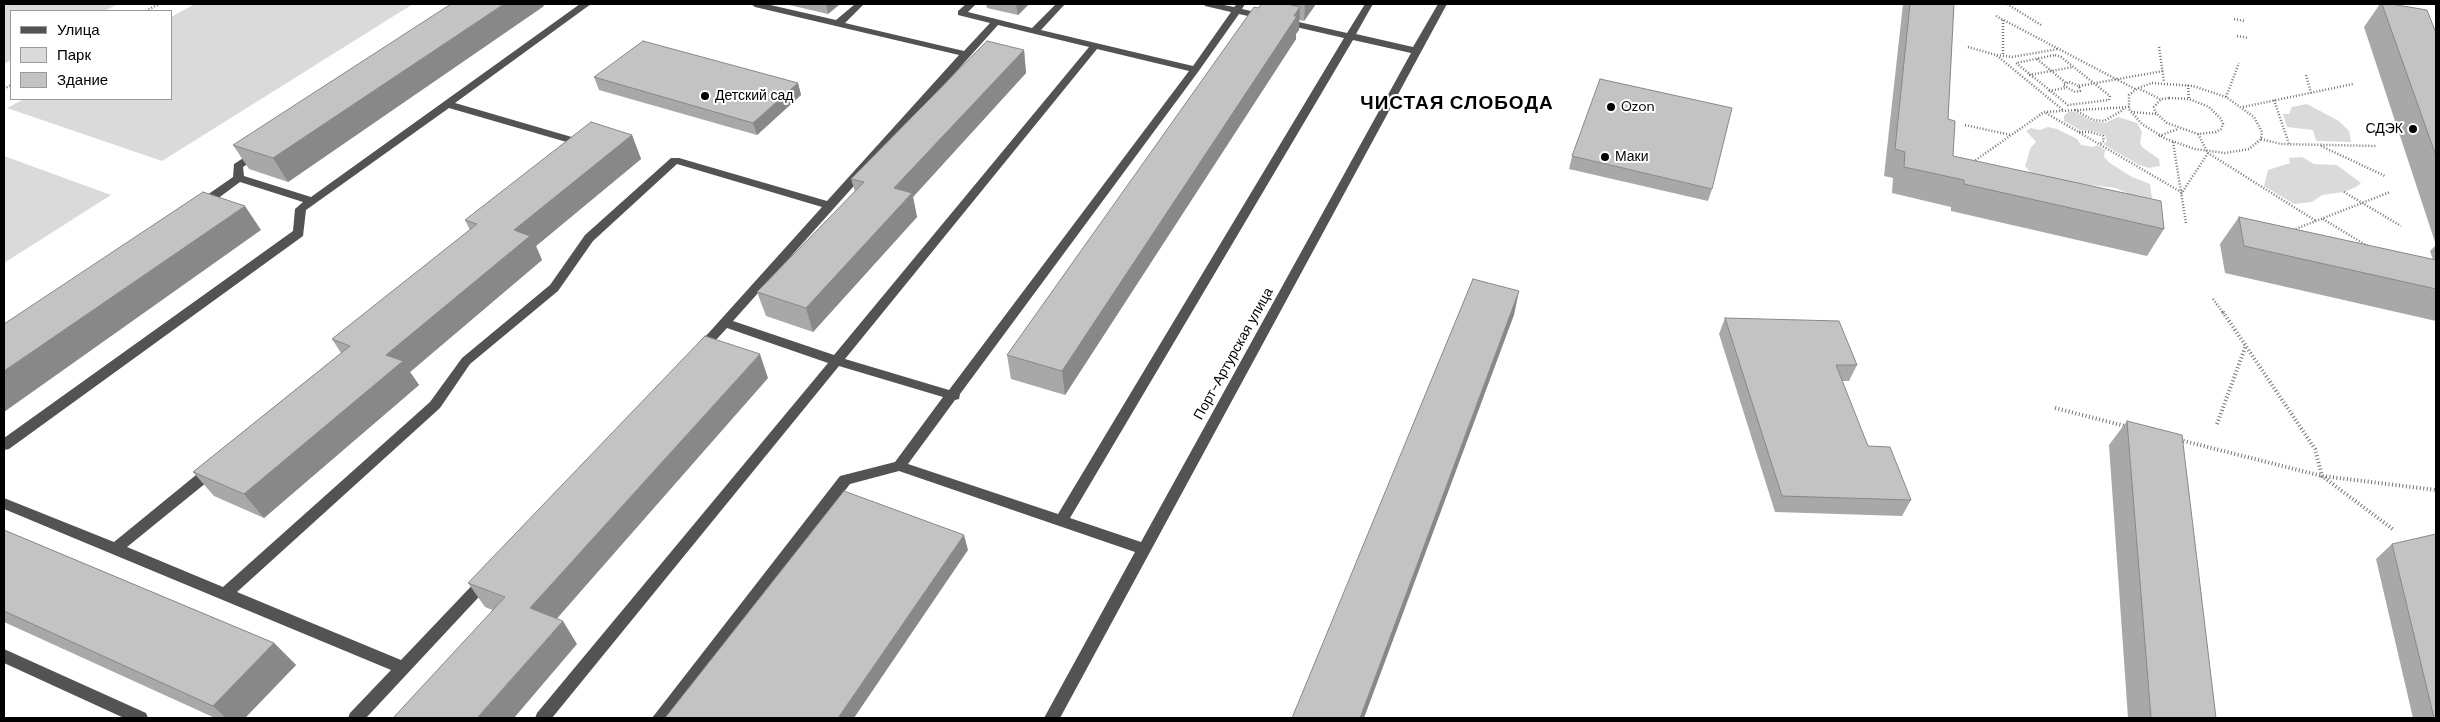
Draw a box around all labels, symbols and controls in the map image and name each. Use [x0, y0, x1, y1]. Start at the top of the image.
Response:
legend [10, 10, 172, 100]
text: Улица [57, 20, 100, 40]
text: Парк [57, 45, 91, 65]
text: Здание [57, 70, 108, 90]
place label: Детский сад [715, 88, 794, 104]
marker: Детский сад [699, 90, 711, 102]
district label: ЧИСТАЯ СЛОБОДА [1359, 93, 1555, 115]
place label: Ozon [1621, 99, 1655, 115]
marker: Ozon [1605, 101, 1617, 113]
place label: СДЭК [2365, 121, 2403, 137]
marker: СДЭК [2407, 123, 2419, 135]
place label: Маки [1615, 149, 1649, 165]
marker: Маки [1599, 151, 1611, 163]
street label: Порт-Артурская улица [1191, 285, 1277, 423]

